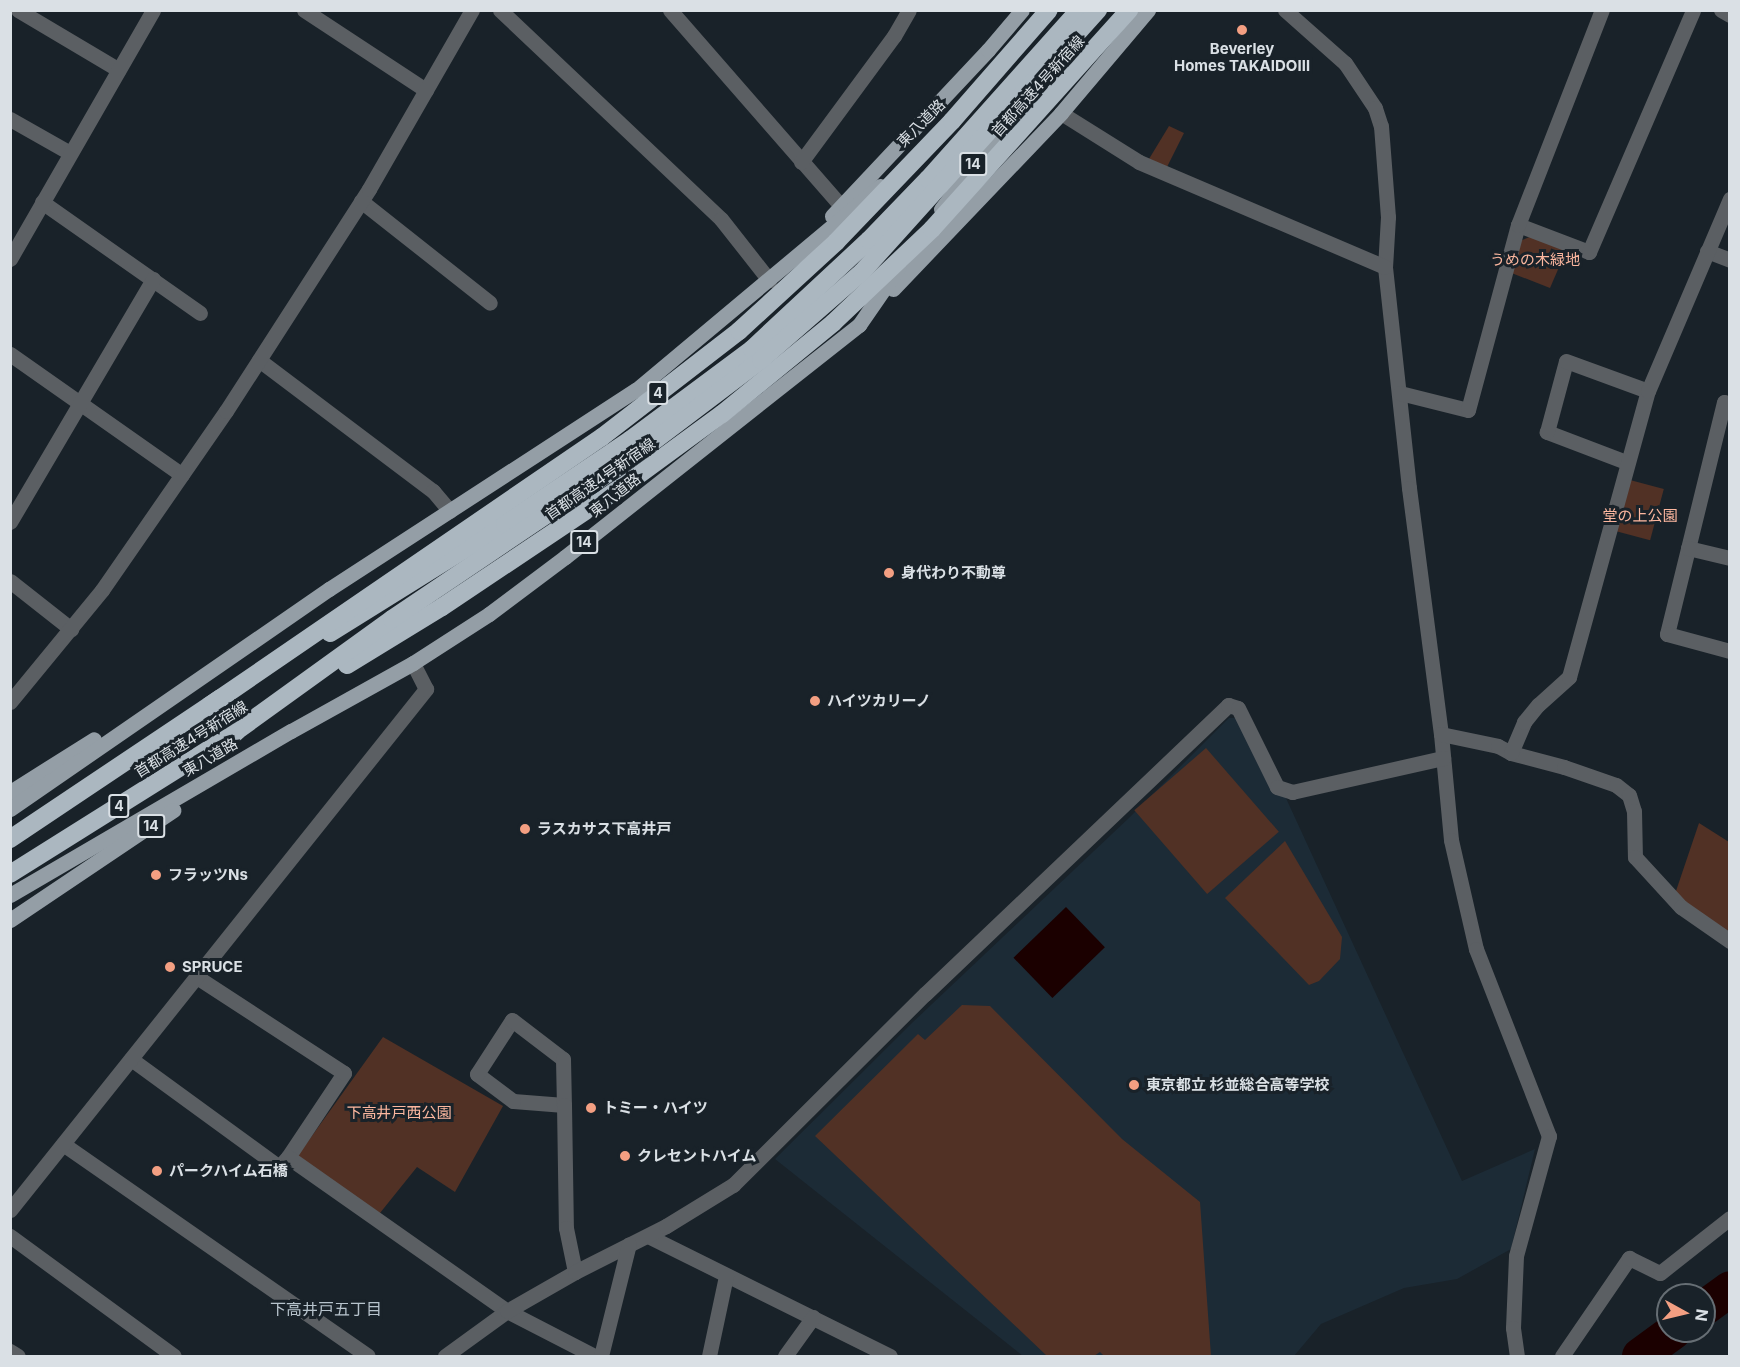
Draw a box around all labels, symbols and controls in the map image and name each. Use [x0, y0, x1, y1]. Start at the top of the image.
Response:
marker: Beverley Homes TAKAIDOⅢ [1235, 23, 1249, 37]
street label: 首都高速4号新宿線 [988, 32, 1088, 140]
place label: Beverley Homes TAKAIDOⅢ [1174, 39, 1310, 74]
street label: 東八道路 [893, 95, 949, 151]
road number: 14 [958, 153, 988, 175]
park label: うめの木緑地 [1490, 251, 1580, 269]
road number: 4 [646, 382, 670, 404]
street label: 首都高速4号新宿線 [542, 434, 658, 524]
street label: 東八道路 [586, 469, 644, 521]
park label: 堂の上公園 [1603, 507, 1677, 525]
road number: 14 [569, 531, 599, 553]
place label: 身代わり不動尊 [901, 564, 1006, 582]
marker: 身代わり不動尊 [882, 566, 896, 580]
place label: ハイツカリーノ [827, 692, 932, 710]
marker: ハイツカリーノ [808, 694, 822, 708]
street label: 首都高速4号新宿線 [131, 697, 251, 781]
street label: 東八道路 [180, 734, 240, 780]
road number: 4 [107, 795, 131, 817]
road number: 14 [136, 815, 166, 837]
place label: ラスカサス下高井戸 [537, 820, 672, 838]
marker: ラスカサス下高井戸 [518, 822, 532, 836]
place label: フラッツNs [168, 866, 248, 884]
marker: フラッツNs [149, 868, 163, 882]
place label: SPRUCE [182, 958, 243, 976]
marker: SPRUCE [163, 960, 177, 974]
place label: 東京都立 杉並総合高等学校 [1146, 1076, 1330, 1094]
marker: 東京都立 杉並総合高等学校 [1127, 1078, 1141, 1092]
place label: トミー・ハイツ [603, 1099, 708, 1117]
marker: トミー・ハイツ [584, 1101, 598, 1115]
park label: 下高井戸西公園 [347, 1104, 451, 1122]
place label: クレセントハイム [637, 1147, 757, 1165]
marker: クレセントハイム [618, 1149, 632, 1163]
place label: パークハイム石橋 [169, 1162, 289, 1180]
marker: パークハイム石橋 [150, 1164, 164, 1178]
north arrow [1656, 1283, 1716, 1343]
district label: 下高井戸五丁目 [270, 1299, 382, 1319]
text: N [1691, 1308, 1713, 1323]

